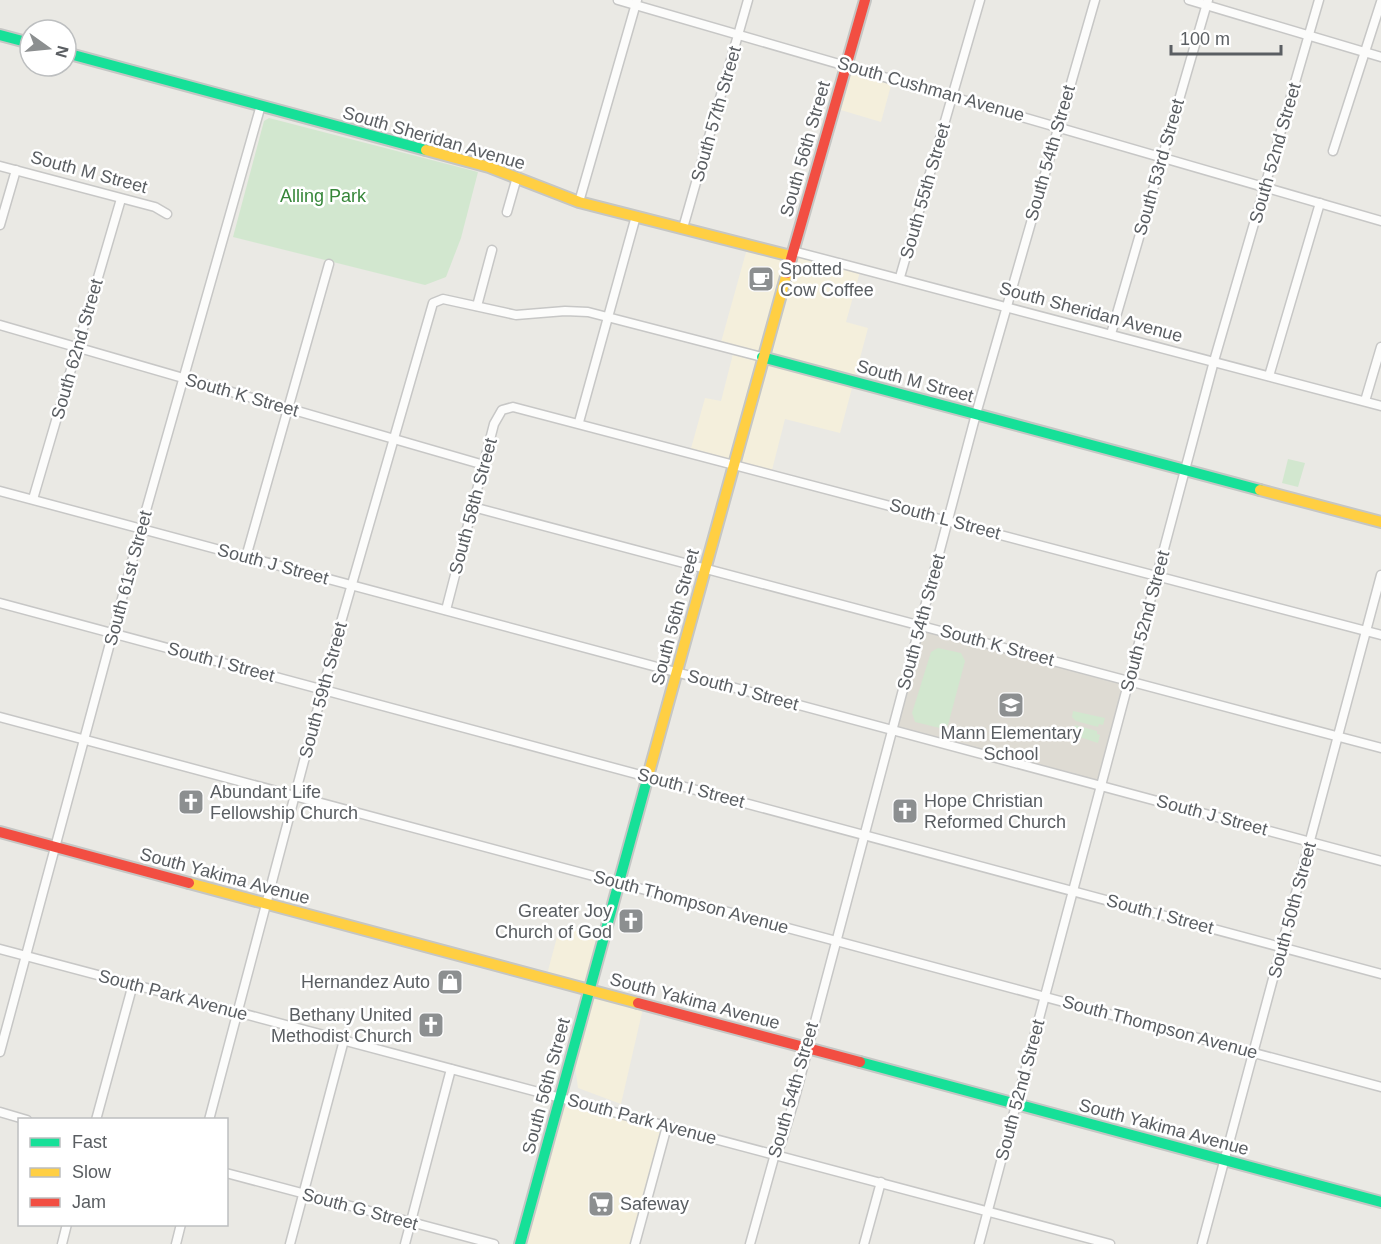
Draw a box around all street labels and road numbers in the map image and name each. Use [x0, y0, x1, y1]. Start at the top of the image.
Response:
street label: South 57th Street [687, 44, 745, 184]
street label: South Cushman Avenue [835, 53, 1027, 125]
street label: South 56th Street [776, 79, 834, 219]
street label: South 52nd Street [1245, 80, 1305, 226]
street label: South 54th Street [1021, 83, 1079, 223]
street label: South 53rd Street [1130, 96, 1188, 238]
street label: South Sheridan Avenue [340, 102, 528, 174]
street label: South 55th Street [896, 121, 954, 261]
street label: South M Street [28, 147, 150, 197]
street label: South 62nd Street [47, 276, 107, 422]
street label: South Sheridan Avenue [997, 278, 1185, 346]
street label: South M Street [854, 356, 976, 406]
street label: South K Street [183, 369, 301, 421]
street label: South 58th Street [445, 436, 501, 576]
street label: South L Street [887, 495, 1003, 543]
street label: South 61st Street [100, 508, 156, 648]
street label: South J Street [215, 540, 331, 588]
street label: South 56th Street [647, 547, 703, 687]
street label: South 52nd Street [1117, 548, 1173, 694]
street label: South 54th Street [893, 552, 949, 692]
street label: South 59th Street [295, 620, 351, 760]
street label: South K Street [938, 620, 1056, 670]
street label: South I Street [165, 638, 277, 686]
street label: South J Street [685, 666, 801, 714]
street label: South I Street [635, 764, 747, 812]
street label: South J Street [1154, 791, 1270, 839]
street label: South 50th Street [1264, 840, 1320, 980]
street label: South Yakima Avenue [138, 844, 312, 908]
street label: South Thompson Avenue [591, 866, 791, 938]
street label: South I Street [1104, 890, 1216, 938]
street label: South Park Avenue [96, 965, 250, 1025]
street label: South Yakima Avenue [608, 969, 782, 1033]
street label: South Thompson Avenue [1060, 991, 1260, 1063]
street label: South 56th Street [518, 1016, 574, 1156]
street label: South 52nd Street [992, 1017, 1048, 1163]
street label: South 54th Street [764, 1020, 822, 1160]
street label: South Park Avenue [565, 1089, 719, 1149]
street label: South Yakima Avenue [1077, 1095, 1251, 1159]
street label: South G Street [300, 1184, 420, 1234]

